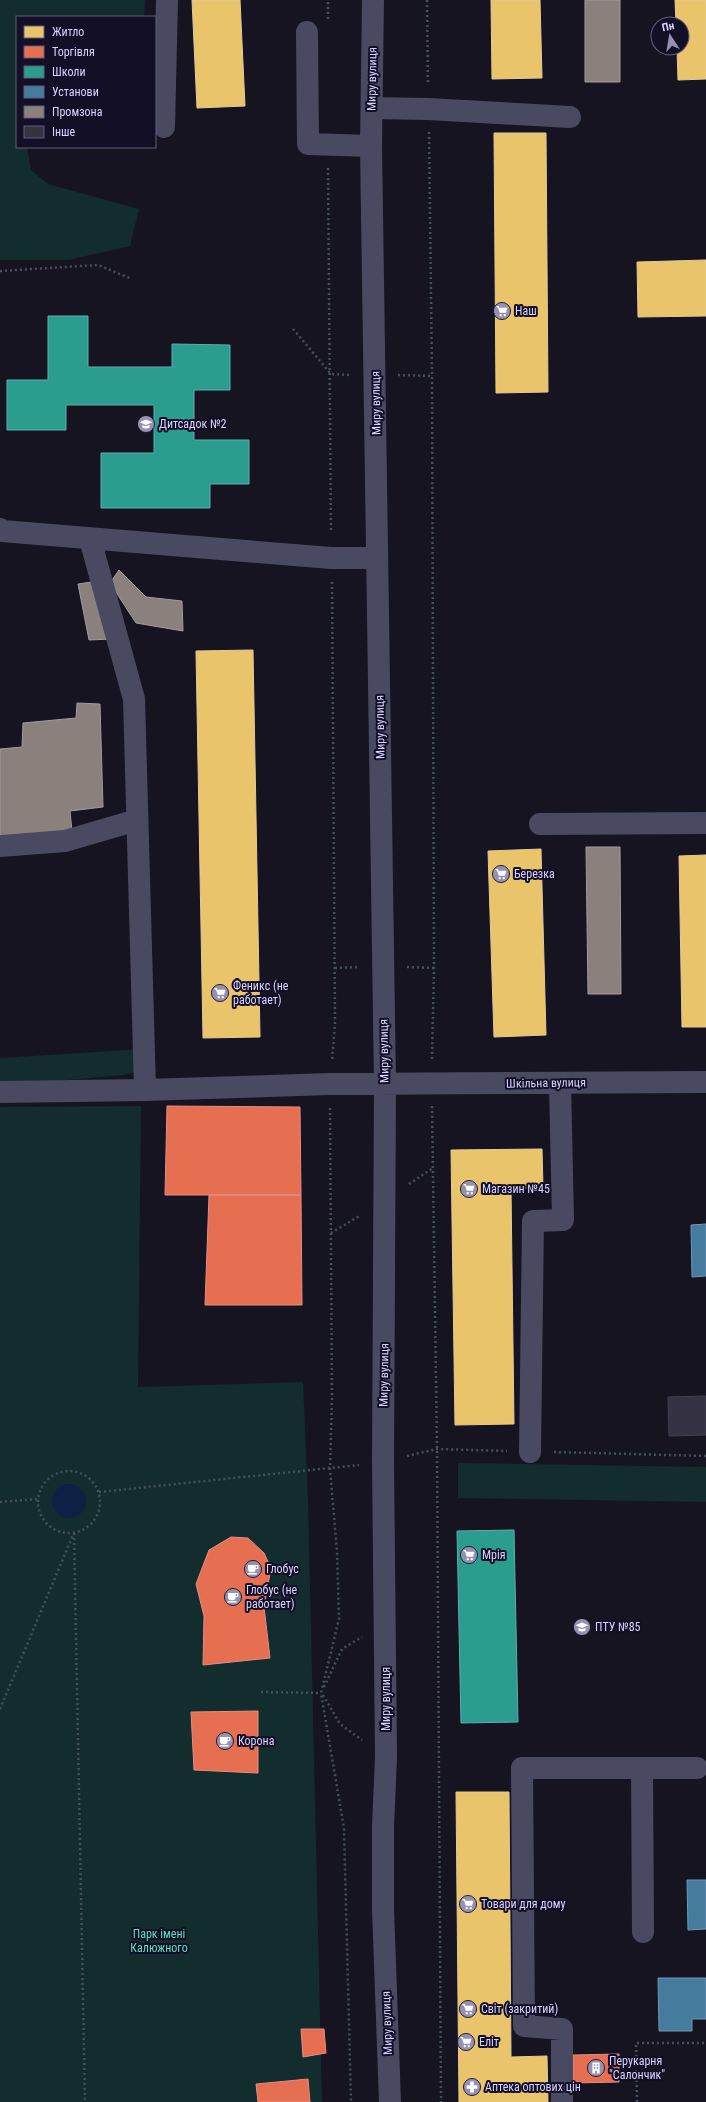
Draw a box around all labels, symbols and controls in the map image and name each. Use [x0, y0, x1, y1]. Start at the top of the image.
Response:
legend [16, 16, 156, 148]
north arrow [650, 16, 690, 56]
text: Пн [661, 19, 675, 34]
text: Житло [52, 25, 84, 39]
text: Торгівля [52, 45, 95, 59]
street label: Миру вулиця [364, 47, 380, 111]
text: Школи [52, 65, 86, 79]
text: Установи [52, 85, 99, 99]
text: Промзона [52, 105, 103, 119]
text: Інше [52, 125, 76, 139]
supermarket icon: Наш [492, 301, 512, 321]
place label: Наш [515, 304, 537, 318]
street label: Миру вулиця [368, 371, 384, 435]
school or university icon: Дитсадок №2 [136, 414, 156, 434]
place label: Дитсадок №2 [159, 417, 227, 431]
street label: Миру вулиця [372, 695, 388, 759]
supermarket icon: Березка [491, 864, 511, 884]
place label: Березка [514, 867, 555, 881]
place label: Феникс (не работает) [233, 979, 289, 1007]
supermarket icon: Феникс (не работает) [210, 983, 230, 1003]
street label: Миру вулиця [376, 1019, 392, 1083]
street label: Шкільна вулиця [506, 1075, 586, 1091]
supermarket icon: Магазин №45 [459, 1179, 479, 1199]
place label: Магазин №45 [482, 1182, 550, 1196]
street label: Миру вулиця [376, 1343, 392, 1407]
supermarket icon: Мрія [459, 1545, 479, 1565]
place label: Мрія [482, 1548, 506, 1562]
cafe icon: Глобус [243, 1559, 263, 1579]
place label: Глобус [266, 1562, 299, 1576]
place label: Глобус (не работает) [246, 1583, 298, 1611]
cafe icon: Глобус (не работает) [223, 1587, 243, 1607]
school or university icon: ПТУ №85 [572, 1617, 592, 1637]
place label: ПТУ №85 [595, 1620, 641, 1634]
street label: Миру вулиця [379, 1667, 393, 1731]
cafe icon: Корона [215, 1731, 235, 1751]
place label: Корона [238, 1734, 275, 1748]
supermarket icon: Товари для дому [458, 1894, 478, 1914]
place label: Товари для дому [481, 1897, 566, 1911]
park label: Парк імені Калюжного [130, 1927, 188, 1955]
street label: Миру вулиця [379, 1991, 395, 2055]
supermarket icon: Світ (закритий) [458, 1999, 478, 2019]
place label: Світ (закритий) [481, 2002, 558, 2016]
supermarket icon: Еліт [456, 2032, 476, 2052]
place label: Еліт [479, 2035, 499, 2049]
place label: Перукарня "Салончик" [609, 2054, 665, 2082]
building icon: Перукарня "Салончик" [586, 2058, 606, 2078]
pharmacy icon: Аптека оптових цін [462, 2077, 482, 2097]
place label: Аптека оптових цін [485, 2080, 581, 2094]

